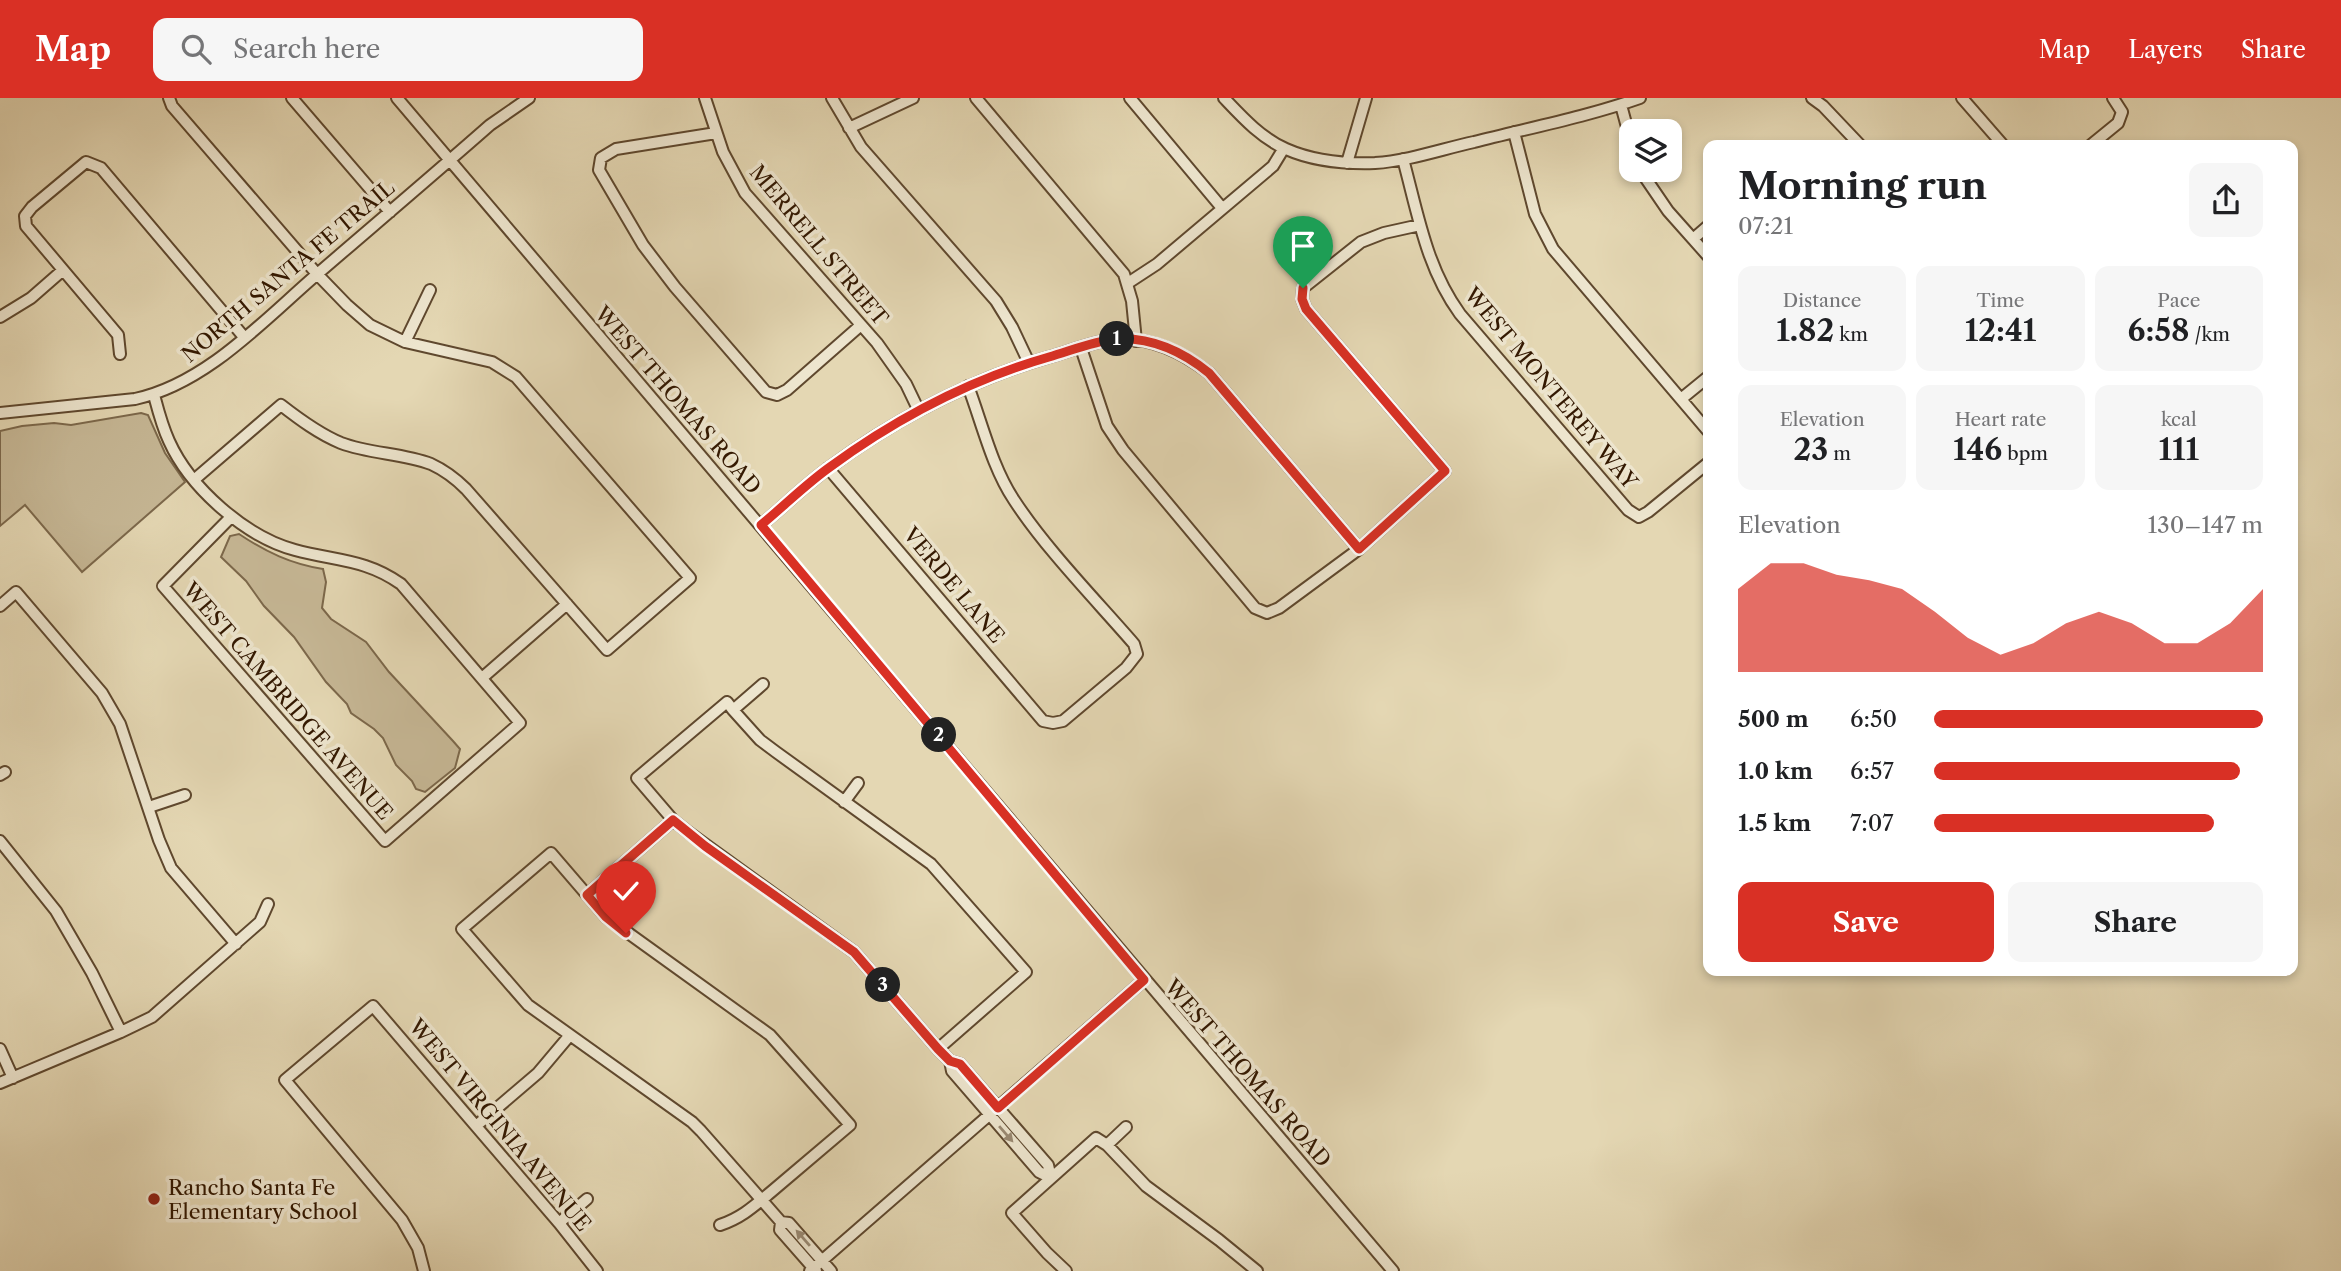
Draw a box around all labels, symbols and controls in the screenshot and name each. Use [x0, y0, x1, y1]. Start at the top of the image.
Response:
search box [153, 18, 643, 81]
text: Map [35, 29, 111, 70]
icon: search [177, 30, 215, 68]
text: Search here [233, 33, 380, 65]
text: Map [2039, 35, 2090, 64]
text: Layers [2128, 35, 2203, 64]
text: Share [2241, 35, 2306, 64]
map controls [1619, 119, 1682, 182]
button: layers [1619, 119, 1682, 182]
street label: MERRELL STREET [745, 160, 894, 331]
text: Morning run [1738, 162, 1987, 209]
button: share [2189, 163, 2263, 237]
street label: NORTH SANTA FE TRAIL [177, 175, 400, 367]
text: 07:21 [1738, 212, 1793, 240]
pin [1273, 216, 1333, 288]
icon: arrive [1284, 227, 1322, 265]
street label: WEST MONTEREY WAY [1459, 281, 1643, 495]
text: Distance [1783, 289, 1861, 312]
text: Time [1976, 289, 2025, 312]
text: Pace [2157, 289, 2200, 312]
street label: WEST THOMAS ROAD [589, 300, 766, 499]
text: 1.82 [1776, 312, 1834, 349]
text: 12:41 [1965, 312, 2036, 349]
text: 6:58 [2128, 312, 2189, 349]
pin: 1 [1100, 322, 1134, 356]
text: km [1834, 323, 1868, 346]
text: /km [2189, 323, 2230, 346]
text: 1 [1112, 327, 1121, 350]
text: Elevation [1780, 408, 1865, 431]
text: Heart rate [1955, 408, 2046, 431]
text: kcal [2161, 408, 2197, 431]
text: 23 [1793, 431, 1828, 468]
text: 146 [1953, 431, 2002, 468]
text: 111 [2159, 431, 2199, 468]
text: m [1828, 442, 1851, 465]
text: bpm [2002, 442, 2048, 465]
text: Elevation [1738, 511, 1841, 539]
text: 130–147 m [2147, 511, 2263, 539]
street label: VERDE LANE [898, 521, 1010, 648]
street label: WEST CAMBRIDGE AVENUE [177, 576, 398, 825]
text: 500 m [1738, 705, 1809, 733]
text: 6:50 [1850, 705, 1897, 733]
pin: 2 [922, 718, 956, 752]
text: 2 [933, 723, 944, 746]
text: 1.0 km [1738, 757, 1813, 785]
text: 6:57 [1850, 757, 1894, 785]
text: 1.5 km [1738, 809, 1811, 837]
text: 7:07 [1850, 809, 1894, 837]
pin [596, 861, 656, 933]
icon: check [607, 872, 645, 910]
button: Save [1738, 882, 1994, 962]
button: Share [2008, 882, 2263, 962]
pin: 3 [866, 968, 900, 1002]
text: 3 [877, 973, 888, 996]
street label: WEST THOMAS ROAD [1159, 973, 1336, 1172]
street label: WEST VIRGINIA AVENUE [403, 1013, 596, 1236]
one-way arrow [998, 1125, 1013, 1142]
place label: Rancho Santa Fe Elementary School [168, 1175, 358, 1224]
marker: Rancho Santa Fe Elementary School [146, 1191, 162, 1207]
one-way arrow [796, 1230, 811, 1247]

